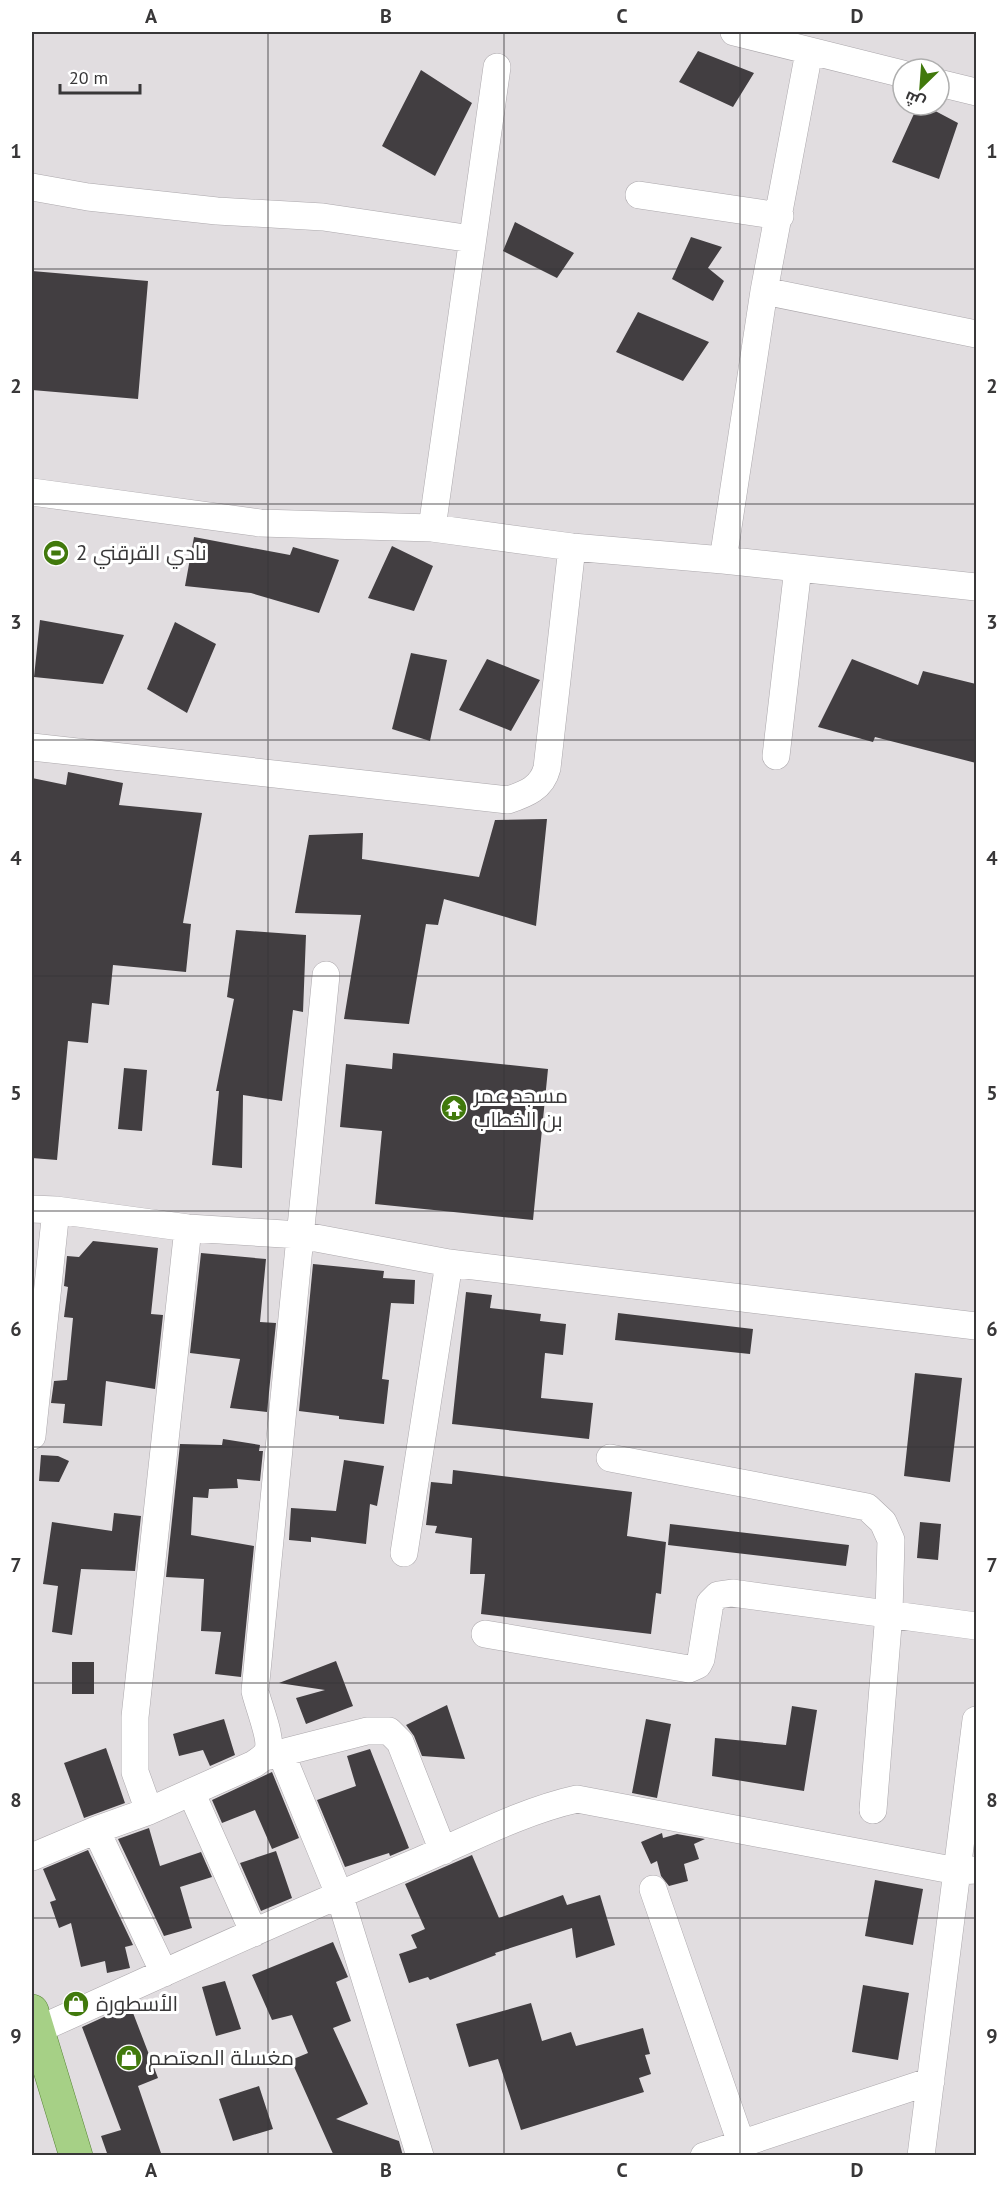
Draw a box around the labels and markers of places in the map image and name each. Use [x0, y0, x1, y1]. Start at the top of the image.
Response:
sports icon: نادي القرقني 2 [41, 538, 71, 568]
place label: نادي القرقني 2 [76, 539, 207, 569]
place label: مسجد عمر بن الخطاب [473, 1082, 568, 1133]
temple icon: مسجد عمر بن الخطاب [439, 1093, 469, 1123]
shop icon: الأسطورة [61, 1989, 91, 2019]
place label: الأسطورة [96, 1990, 178, 2017]
shop icon: مغسلة المعتصم [114, 2043, 144, 2073]
place label: مغسلة المعتصم [148, 2044, 294, 2072]

